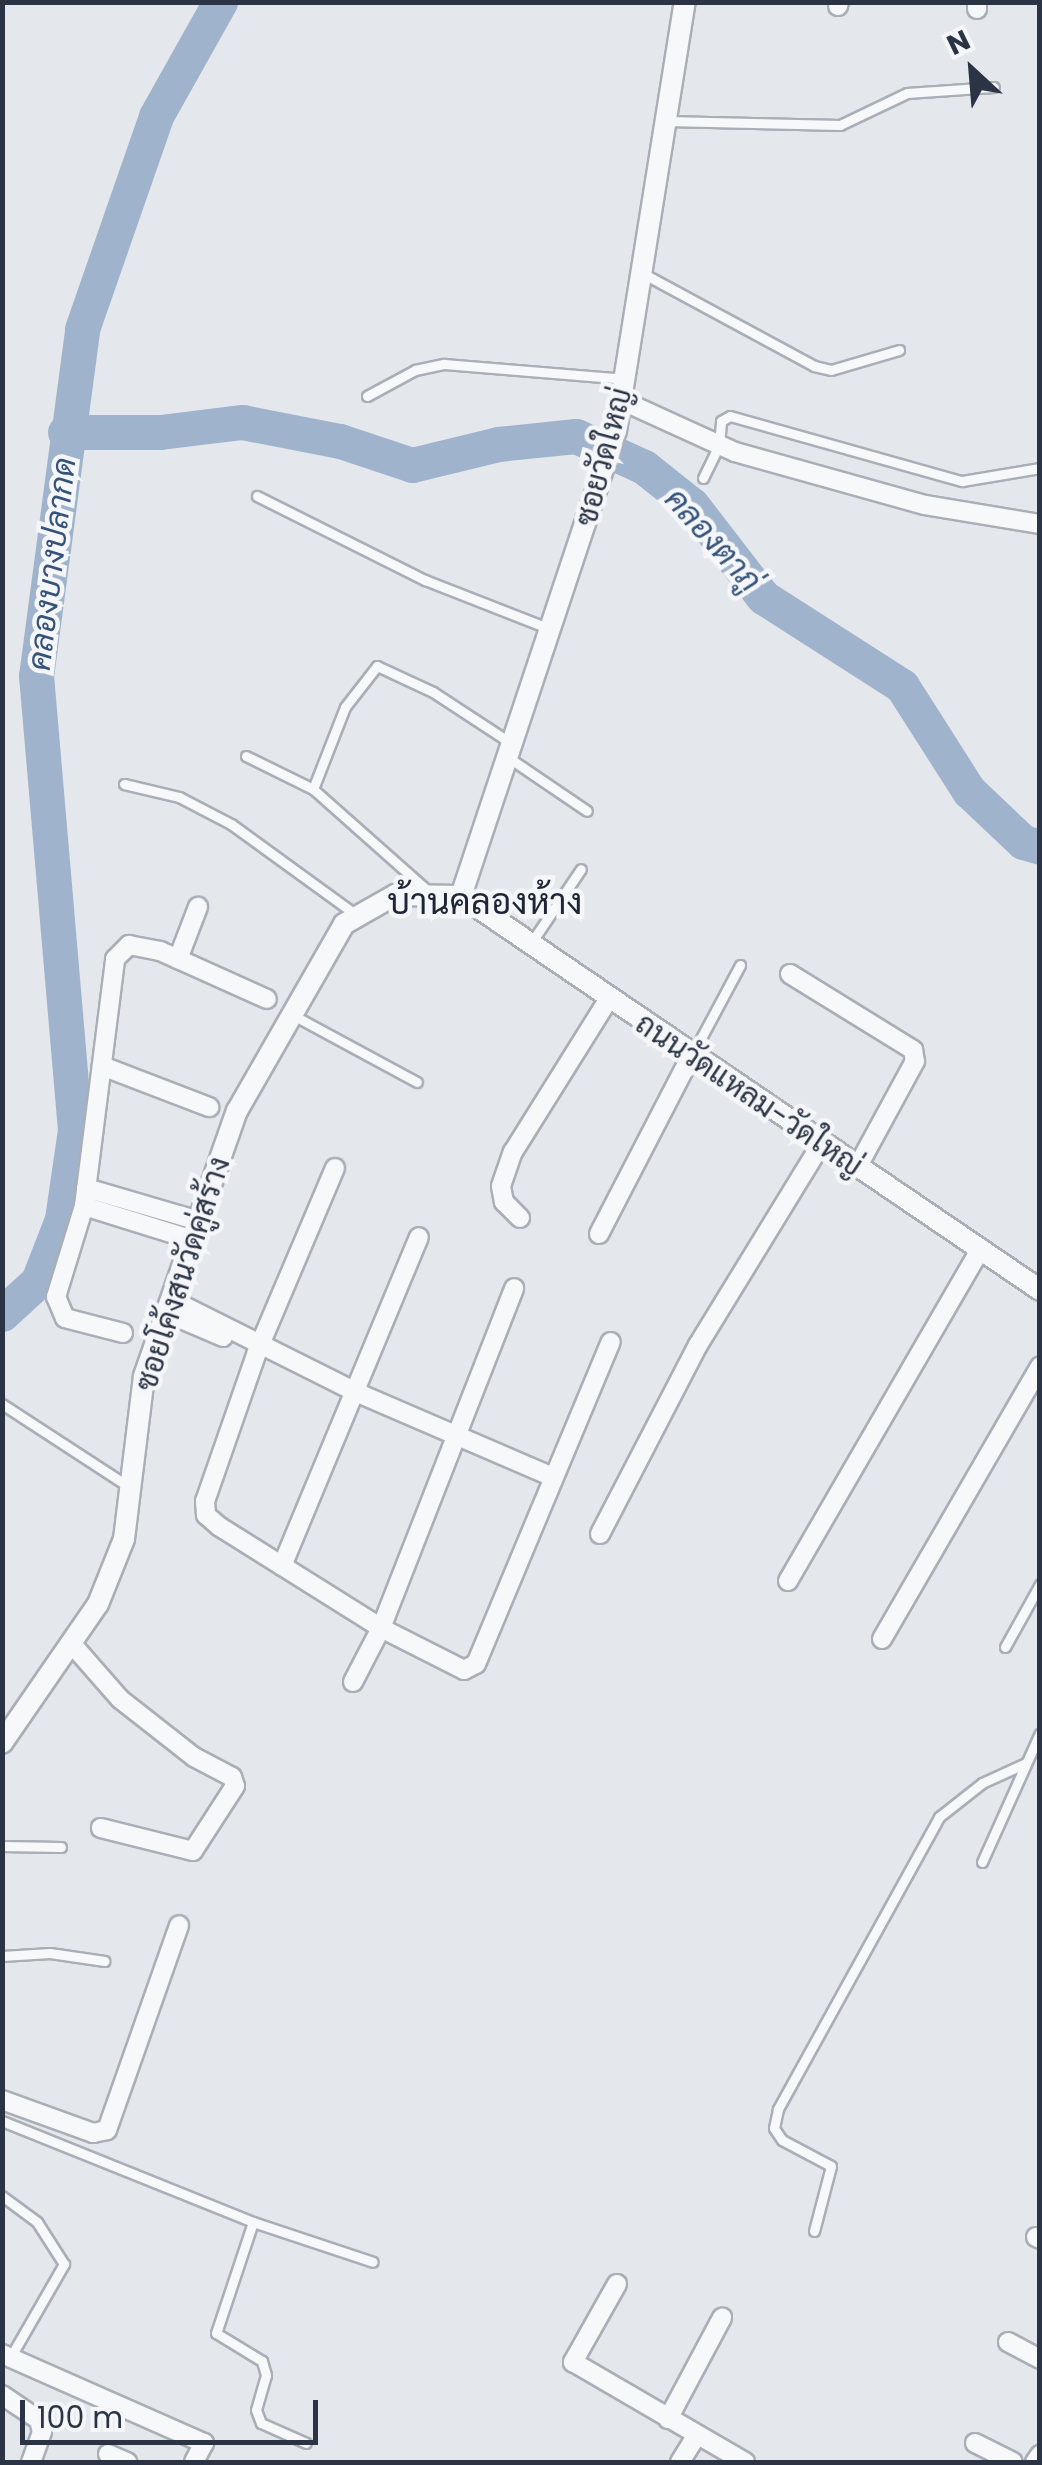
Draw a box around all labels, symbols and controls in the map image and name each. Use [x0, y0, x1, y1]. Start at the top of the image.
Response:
north arrow [922, 20, 1022, 120]
text: N [941, 20, 977, 65]
street label: ซอยวัดใหญ่ [568, 384, 640, 530]
water label: คลองบางปลากด [20, 455, 84, 673]
water label: คลองตาภู่ [657, 480, 769, 600]
district label: บ้านคลองห้าง [388, 881, 582, 923]
street label: ถนนวัดแหลม-วัดใหญ่ [629, 1006, 869, 1184]
street label: ซอยโค้งสนวัดคู่สร้าง [128, 1152, 238, 1396]
scale bar [25, 2380, 322, 2442]
text: 100 m [37, 2396, 123, 2439]

